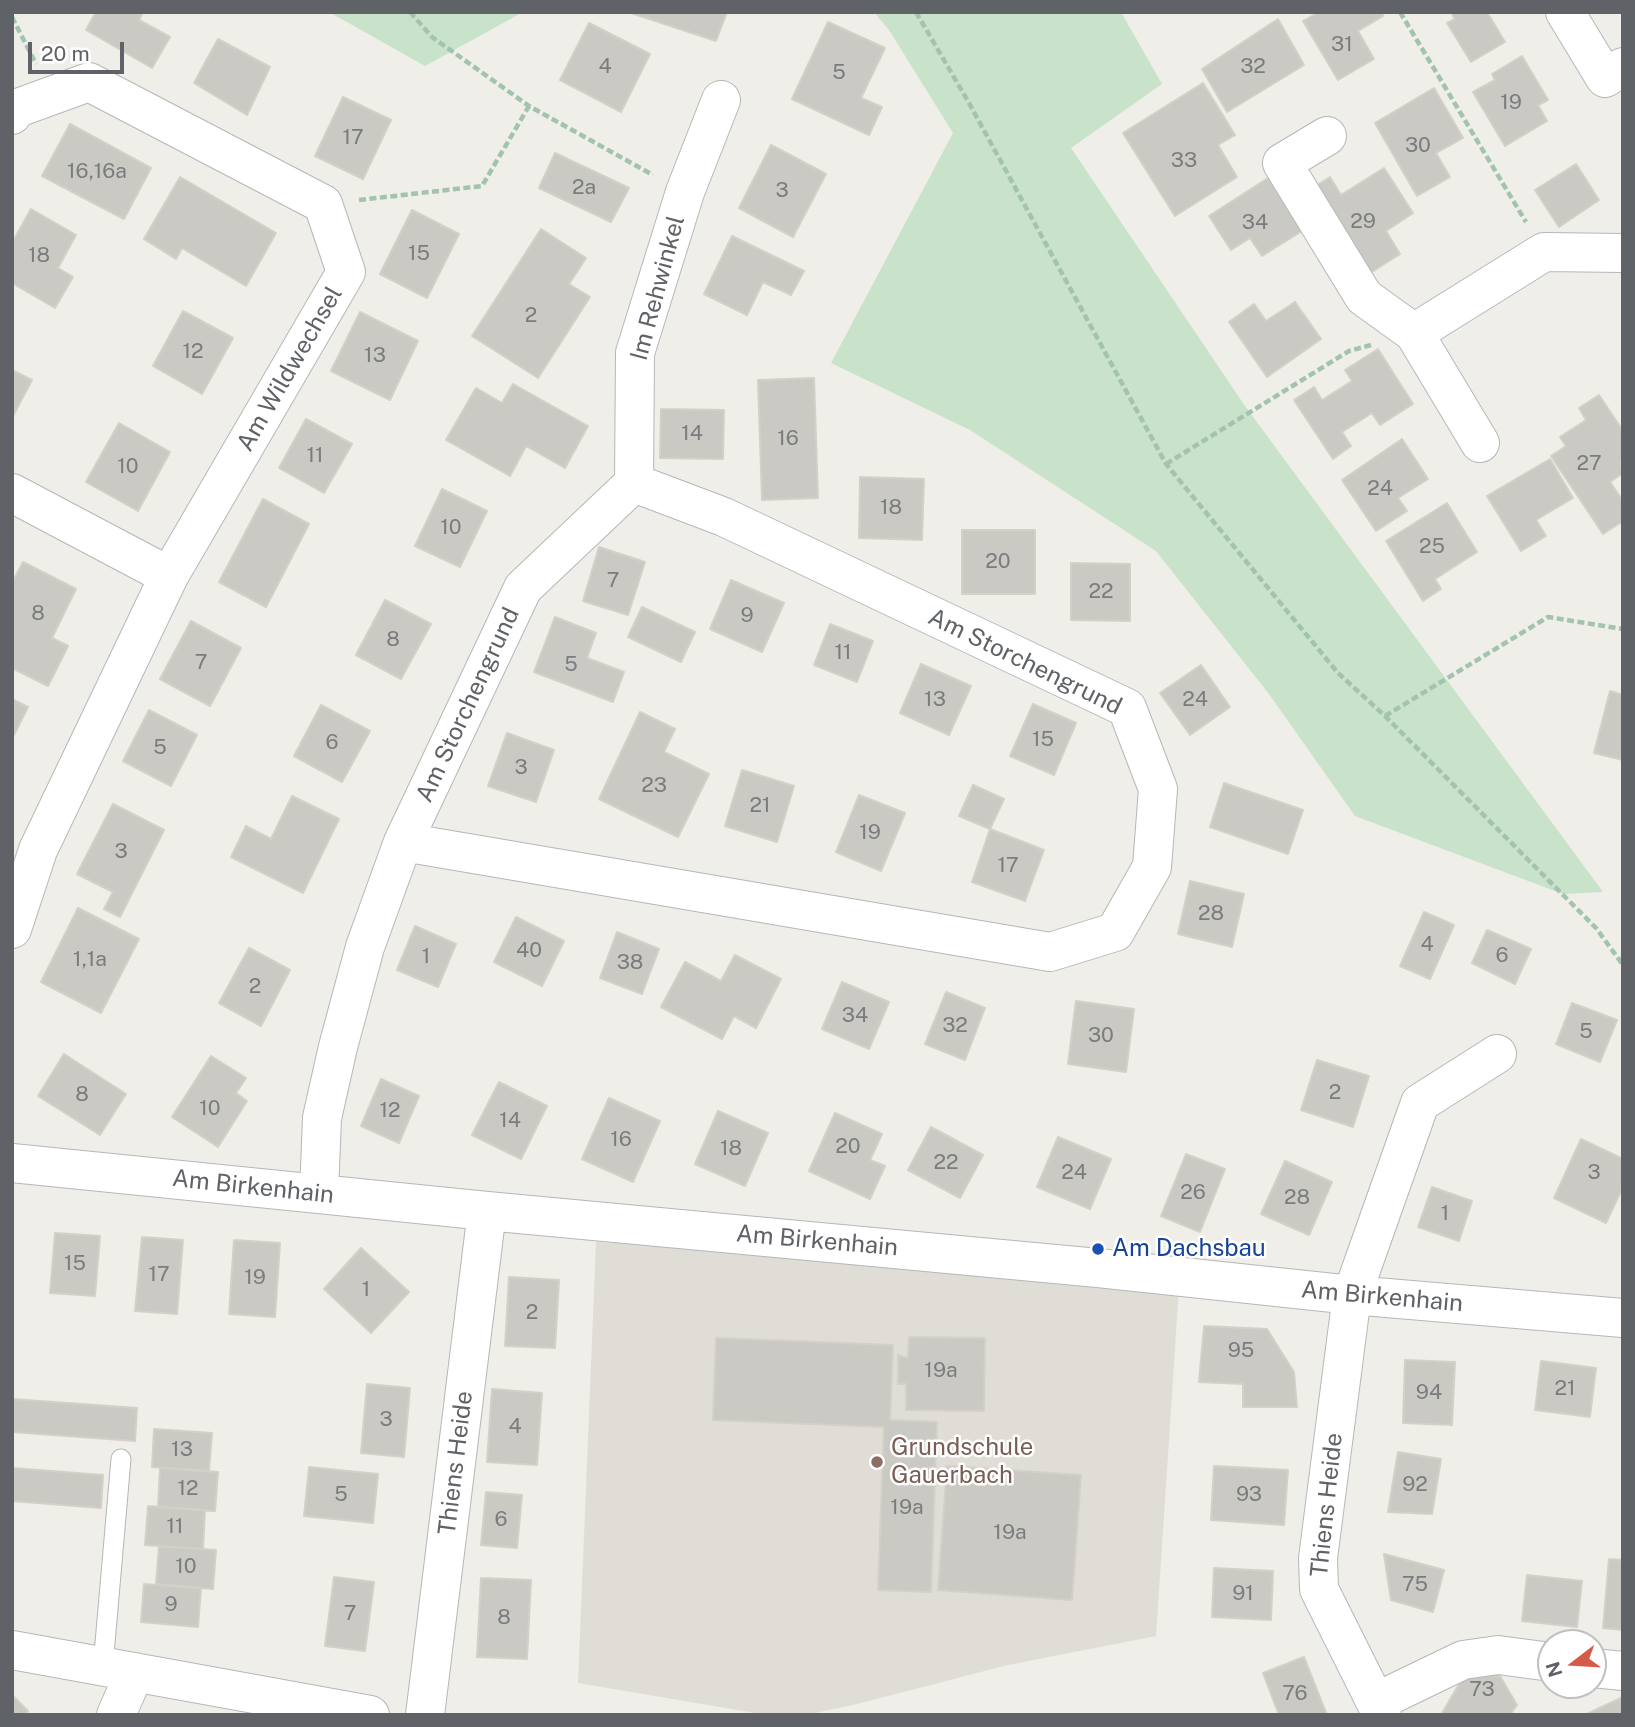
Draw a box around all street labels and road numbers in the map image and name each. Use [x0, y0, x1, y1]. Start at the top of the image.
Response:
street label: Im Rehwinkel [625, 212, 691, 364]
street label: Am Wildwechsel [231, 282, 349, 456]
street label: Am Storchengrund [410, 603, 526, 807]
street label: Am Storchengrund [924, 603, 1126, 721]
street label: Am Birkenhain [171, 1164, 335, 1210]
street label: Am Birkenhain [735, 1220, 899, 1262]
street label: Am Birkenhain [1300, 1276, 1464, 1318]
street label: Thiens Heide [433, 1389, 479, 1537]
street label: Thiens Heide [1305, 1431, 1349, 1579]

